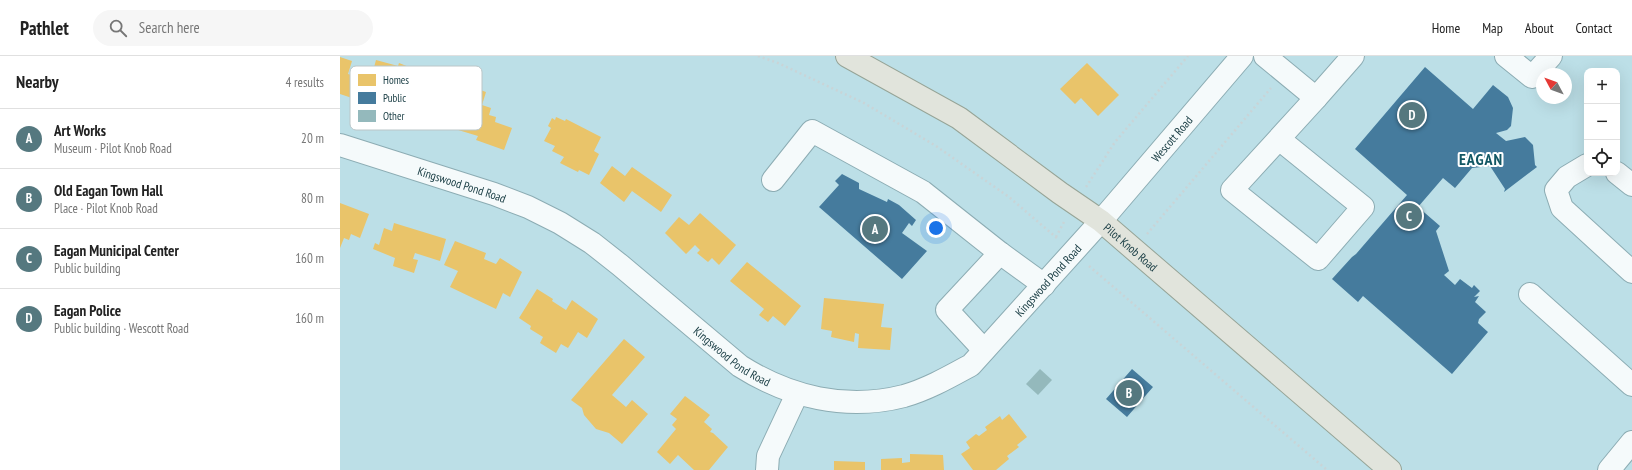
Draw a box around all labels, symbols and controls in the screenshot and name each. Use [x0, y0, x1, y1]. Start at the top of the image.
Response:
search box [93, 10, 373, 46]
text: Pathlet [20, 16, 69, 40]
icon: search [107, 17, 129, 39]
text: Search here [139, 18, 200, 37]
text: Home [1432, 19, 1460, 37]
text: Map [1482, 19, 1503, 37]
text: About [1525, 19, 1554, 37]
text: Contact [1576, 19, 1612, 37]
legend [350, 66, 482, 130]
north arrow [1536, 68, 1572, 104]
map controls [1584, 68, 1620, 176]
button: + [1584, 68, 1620, 104]
text: Nearby [16, 71, 59, 93]
text: Homes [383, 73, 409, 87]
text: 4 results [285, 74, 324, 91]
text: Public [383, 91, 406, 105]
pin: D [1399, 100, 1425, 130]
button: − [1584, 104, 1620, 140]
text: Other [383, 109, 404, 123]
street label: Wescott Road [1148, 112, 1195, 165]
text: Art Works [54, 121, 106, 140]
text: A [26, 130, 32, 147]
text: 20 m [301, 130, 324, 147]
text: Museum · Pilot Knob Road [54, 140, 172, 157]
button: locate [1584, 140, 1620, 176]
district label: EAGAN [1459, 149, 1503, 169]
street label: Kingswood Pond Road [416, 163, 508, 205]
text: Old Eagan Town Hall [54, 181, 163, 200]
text: B [26, 190, 32, 207]
text: 80 m [301, 190, 324, 207]
text: Place · Pilot Knob Road [54, 200, 158, 217]
pin: C [1396, 201, 1422, 231]
pin: A [862, 214, 888, 244]
your location [926, 218, 946, 238]
street label: Pilot Knob Road [1101, 219, 1161, 274]
text: Eagan Municipal Center [54, 241, 179, 260]
street label: Kingswood Pond Road [1011, 241, 1084, 319]
text: C [26, 250, 32, 267]
text: 160 m [295, 250, 324, 267]
text: Public building [54, 260, 121, 277]
text: Eagan Police [54, 301, 121, 320]
text: D [26, 310, 32, 327]
text: 160 m [295, 310, 324, 327]
text: Public building · Wescott Road [54, 320, 189, 337]
street label: Kingswood Pond Road [691, 323, 773, 389]
pin: B [1116, 378, 1142, 408]

